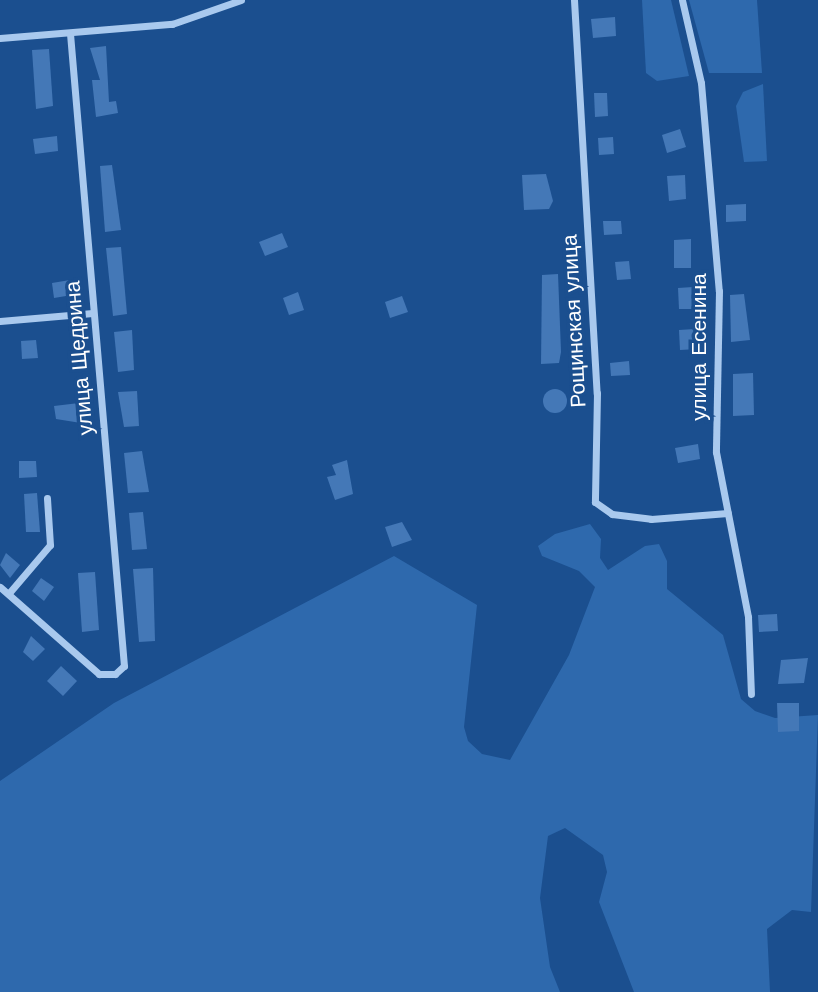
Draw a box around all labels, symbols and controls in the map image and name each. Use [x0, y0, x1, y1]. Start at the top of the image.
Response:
street label: Рощинская улица [557, 234, 591, 408]
street label: улица Есенина [686, 273, 712, 421]
street label: улица Щедрина [60, 280, 98, 436]

